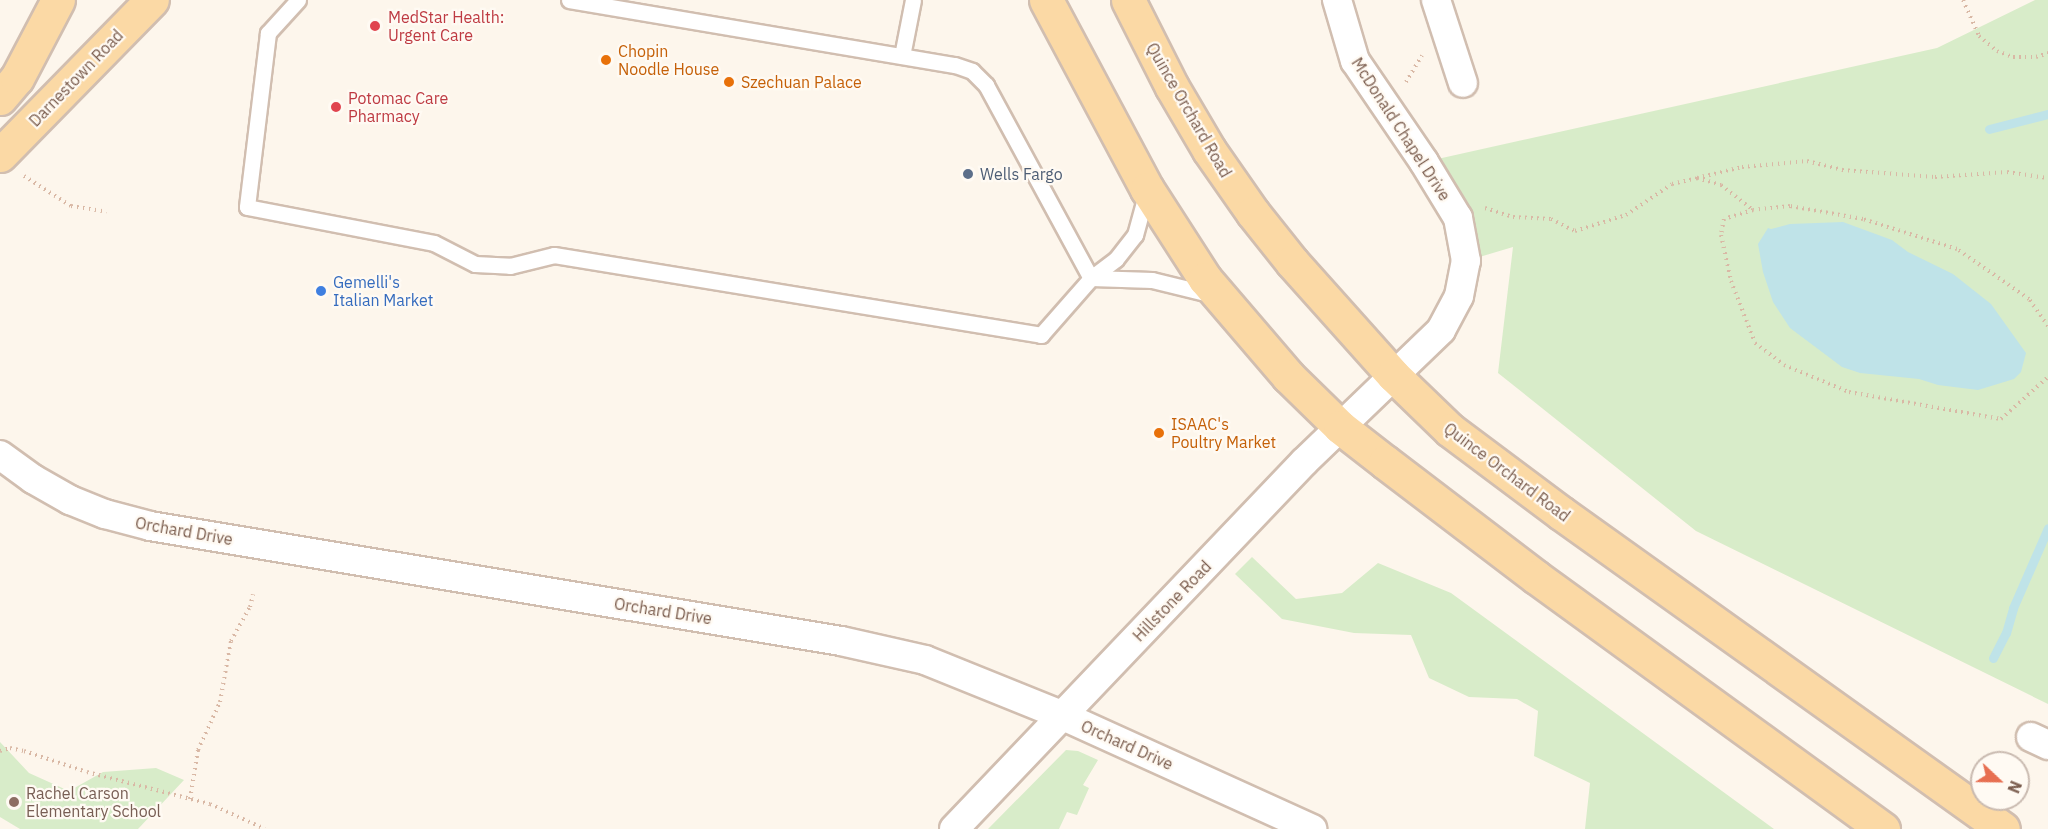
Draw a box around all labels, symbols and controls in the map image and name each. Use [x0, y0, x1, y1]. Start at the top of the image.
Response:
place label: MedStar Health: Urgent Care [388, 7, 504, 45]
marker: MedStar Health: Urgent Care [366, 17, 384, 35]
street label: Darnestown Road [25, 26, 127, 130]
street label: Quince Orchard Road [1143, 39, 1235, 181]
place label: Chopin Noodle House [618, 41, 719, 79]
marker: Chopin Noodle House [599, 53, 613, 67]
street label: McDonald Chapel Drive [1348, 54, 1454, 204]
place label: Szechuan Palace [741, 72, 862, 92]
marker: Szechuan Palace [722, 75, 736, 89]
place label: Potomac Care Pharmacy [348, 88, 448, 126]
marker: Potomac Care Pharmacy [329, 100, 343, 114]
place label: Wells Fargo [980, 164, 1063, 184]
marker: Wells Fargo [961, 167, 975, 181]
place label: Gemelli's Italian Market [333, 272, 433, 310]
marker: Gemelli's Italian Market [314, 284, 328, 298]
place label: ISAAC's Poultry Market [1171, 414, 1276, 452]
street label: Quince Orchard Road [1440, 418, 1574, 526]
marker: ISAAC's Poultry Market [1152, 426, 1166, 440]
street label: Orchard Drive [134, 513, 234, 549]
street label: Hillstone Road [1129, 557, 1215, 645]
street label: Orchard Drive [613, 594, 713, 628]
street label: Orchard Drive [1078, 716, 1176, 774]
north arrow [1970, 751, 2030, 811]
text: N [2003, 778, 2026, 796]
place label: Rachel Carson Elementary School [26, 783, 161, 821]
marker: Rachel Carson Elementary School [7, 795, 21, 809]

